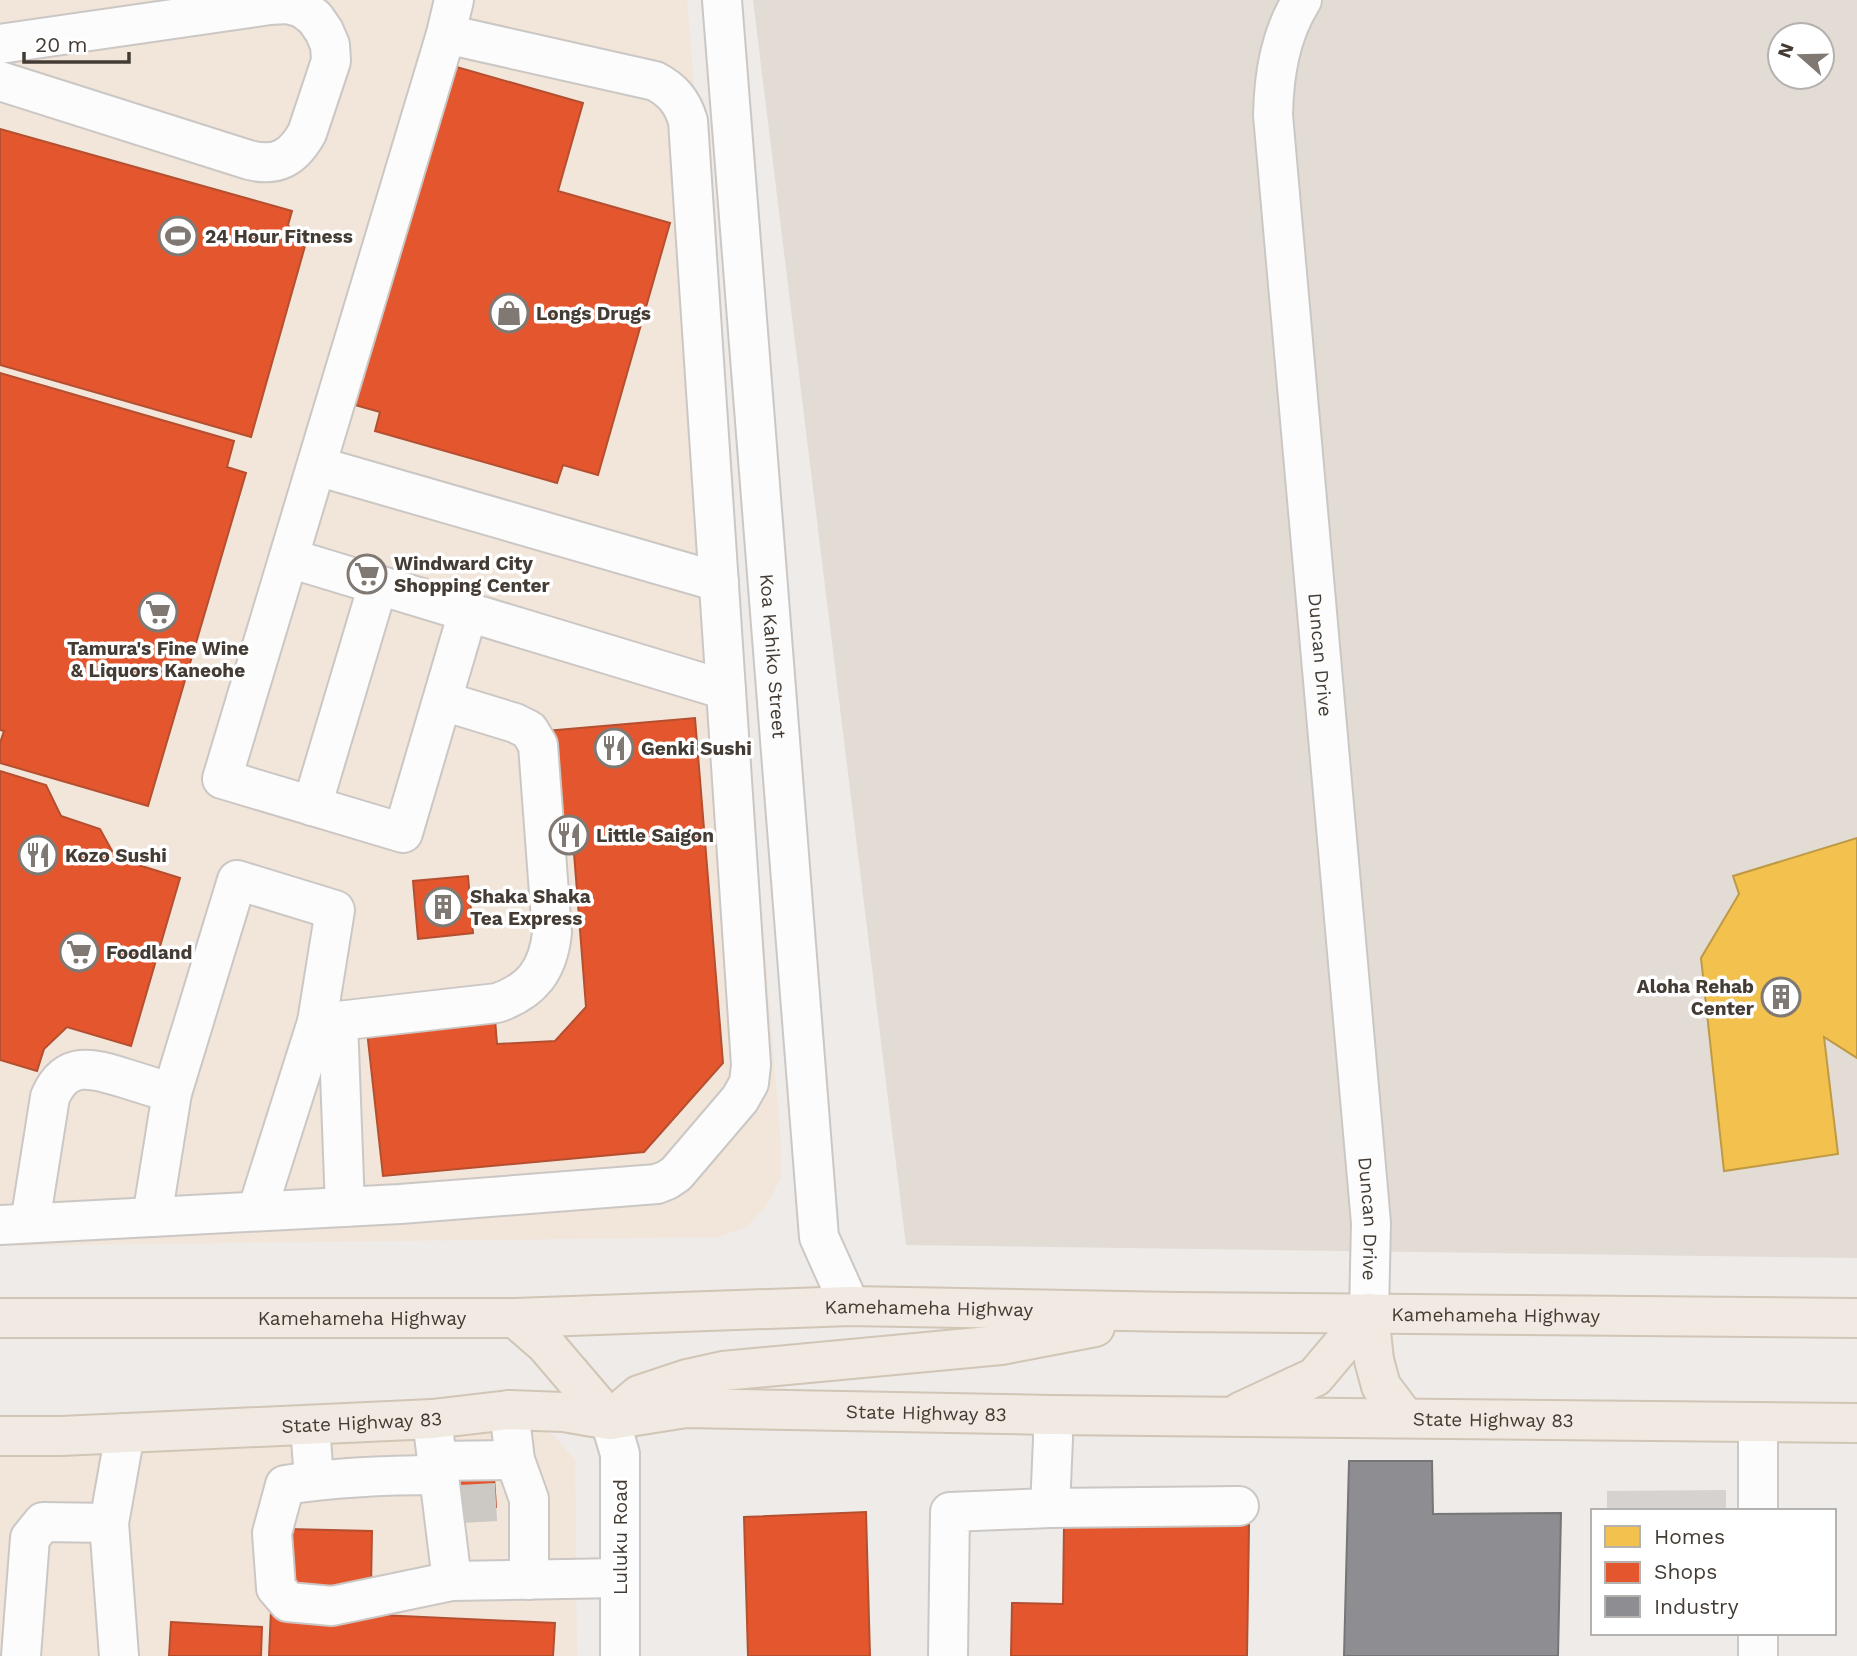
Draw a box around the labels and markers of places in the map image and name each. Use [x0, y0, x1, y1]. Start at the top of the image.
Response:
sports icon: 24 Hour Fitness [157, 215, 199, 257]
place label: 24 Hour Fitness [205, 225, 353, 248]
shop icon: Longs Drugs [488, 292, 530, 334]
place label: Longs Drugs [536, 302, 651, 325]
place label: Windward City Shopping Center [394, 552, 551, 597]
supermarket icon: Windward City Shopping Center [346, 553, 388, 595]
supermarket icon: Tamura's Fine Wine & Liquors Kaneohe [137, 591, 179, 633]
place label: Tamura's Fine Wine & Liquors Kaneohe [67, 637, 249, 682]
restaurant icon: Genki Sushi [593, 727, 635, 769]
place label: Genki Sushi [641, 737, 752, 760]
restaurant icon: Little Saigon [548, 814, 590, 856]
place label: Little Saigon [596, 824, 714, 847]
restaurant icon: Kozo Sushi [17, 834, 59, 876]
place label: Kozo Sushi [65, 844, 167, 867]
place label: Shaka Shaka Tea Express [470, 885, 591, 930]
building icon: Shaka Shaka Tea Express [422, 886, 464, 928]
supermarket icon: Foodland [58, 931, 100, 973]
place label: Foodland [106, 941, 192, 964]
place label: Aloha Rehab Center [1637, 975, 1755, 1020]
building icon: Aloha Rehab Center [1760, 976, 1802, 1018]

